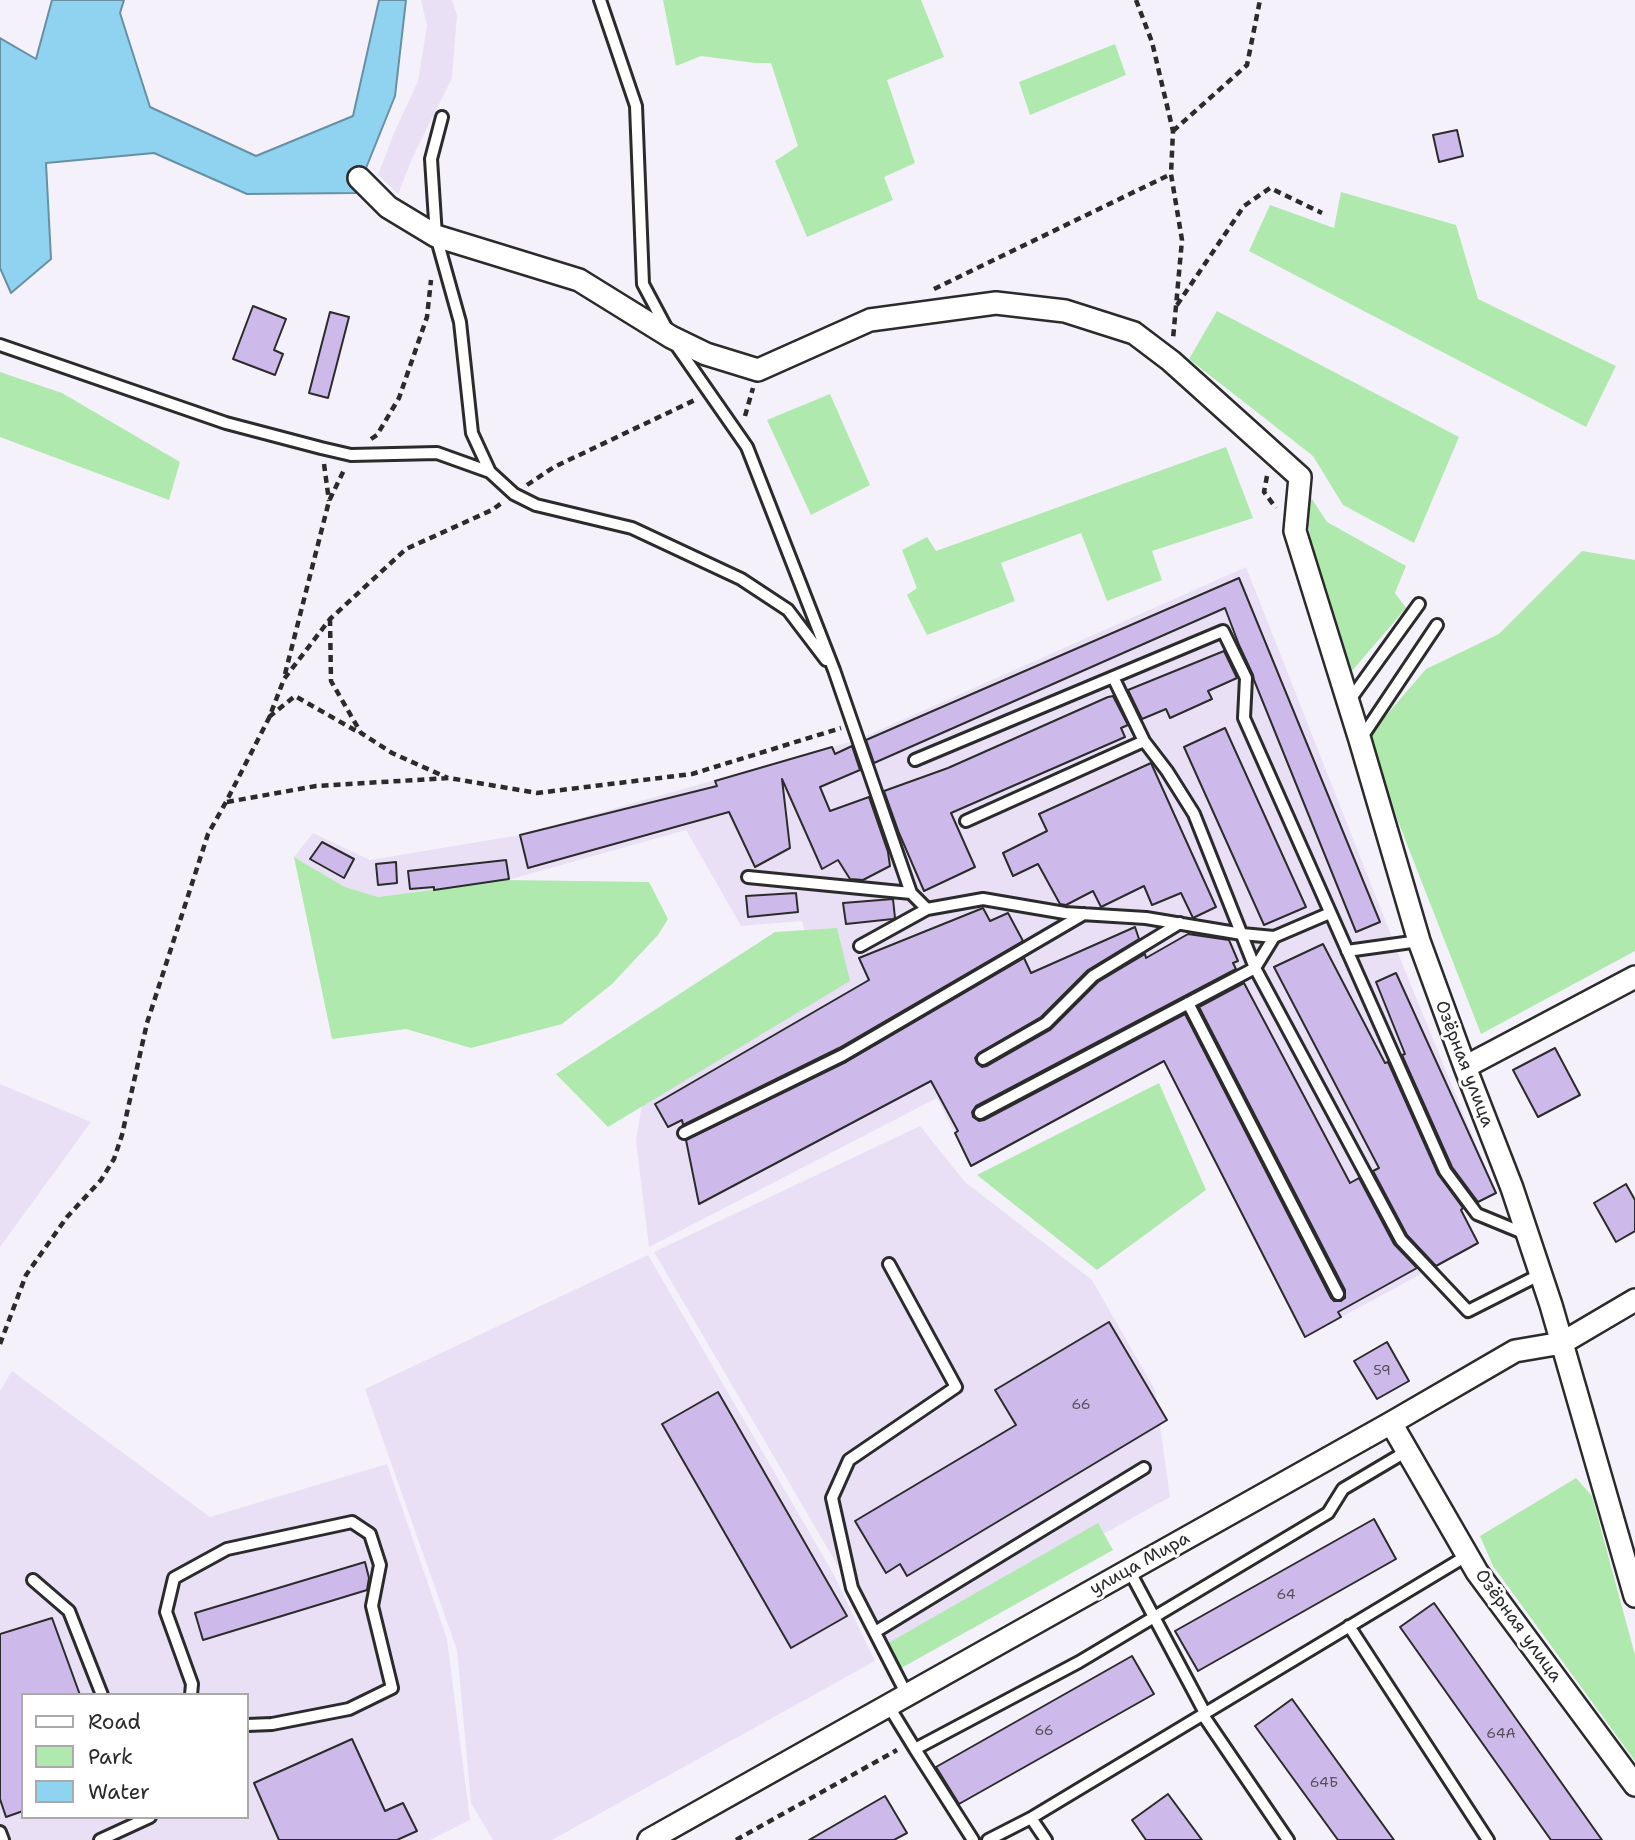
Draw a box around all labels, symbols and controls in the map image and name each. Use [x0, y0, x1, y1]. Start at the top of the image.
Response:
street label: Озёрная улица [1430, 998, 1498, 1130]
house number: 59 [1373, 1363, 1391, 1379]
house number: 66 [1071, 1397, 1091, 1413]
street label: улица Мира [1086, 1528, 1194, 1600]
street label: Озёрная улица [1470, 1565, 1566, 1687]
house number: 64 [1276, 1587, 1296, 1603]
legend [21, 1693, 248, 1819]
text: Road [88, 1708, 141, 1736]
house number: 66 [1034, 1723, 1054, 1739]
house number: 64А [1486, 1726, 1516, 1742]
text: Park [88, 1743, 133, 1771]
house number: 64Б [1310, 1775, 1338, 1791]
text: Water [88, 1778, 150, 1806]

